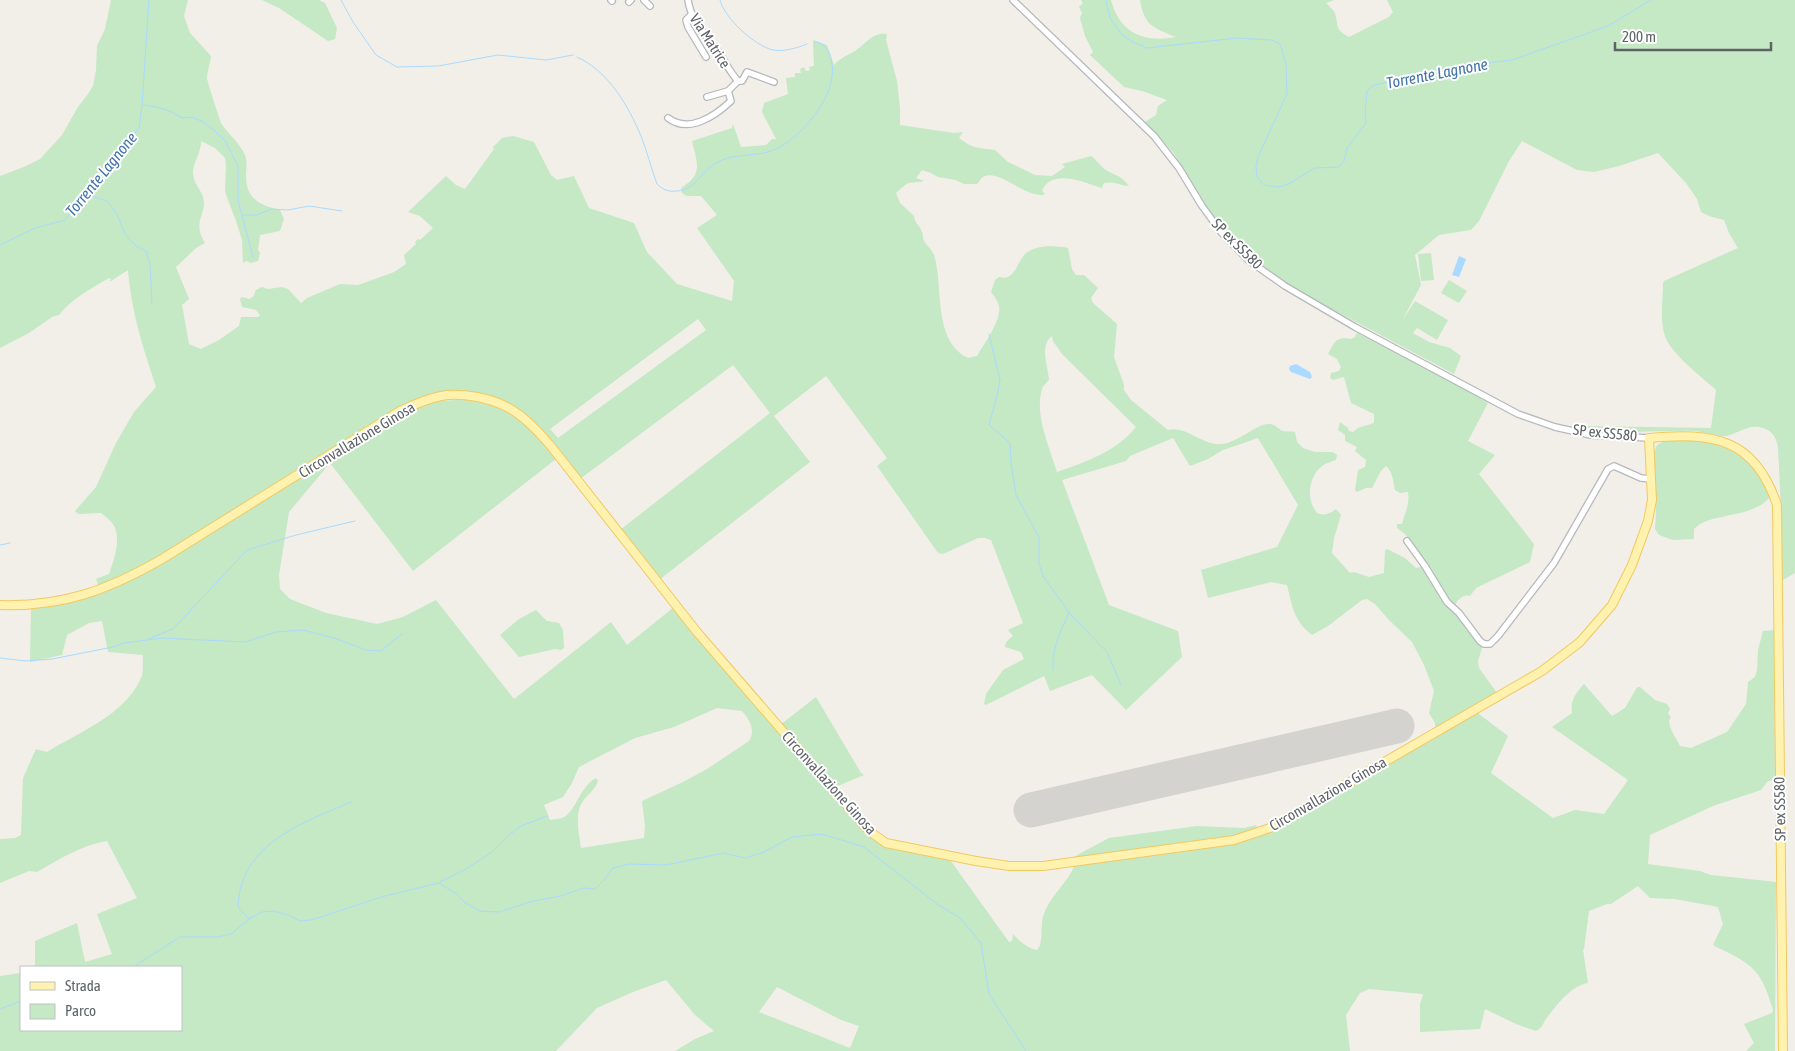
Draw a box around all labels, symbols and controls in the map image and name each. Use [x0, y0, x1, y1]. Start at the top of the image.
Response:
street label: Via Matrice [687, 10, 734, 71]
scale bar [1615, 20, 1771, 52]
text: 200 m [1622, 28, 1656, 45]
water label: Torrente Lagnone [1385, 54, 1489, 93]
water label: Torrente Lagnone [62, 128, 141, 220]
street label: SP ex SS580 [1209, 215, 1266, 272]
street label: Circonvallazione Ginosa [296, 398, 418, 481]
street label: SP ex SS580 [1572, 421, 1638, 444]
street label: Circonvallazione Ginosa [779, 728, 880, 838]
street label: Circonvallazione Ginosa [1266, 753, 1389, 834]
street label: SP ex SS580 [1770, 777, 1789, 841]
legend [20, 966, 182, 1031]
text: Strada [65, 977, 101, 994]
text: Parco [65, 1002, 96, 1019]

